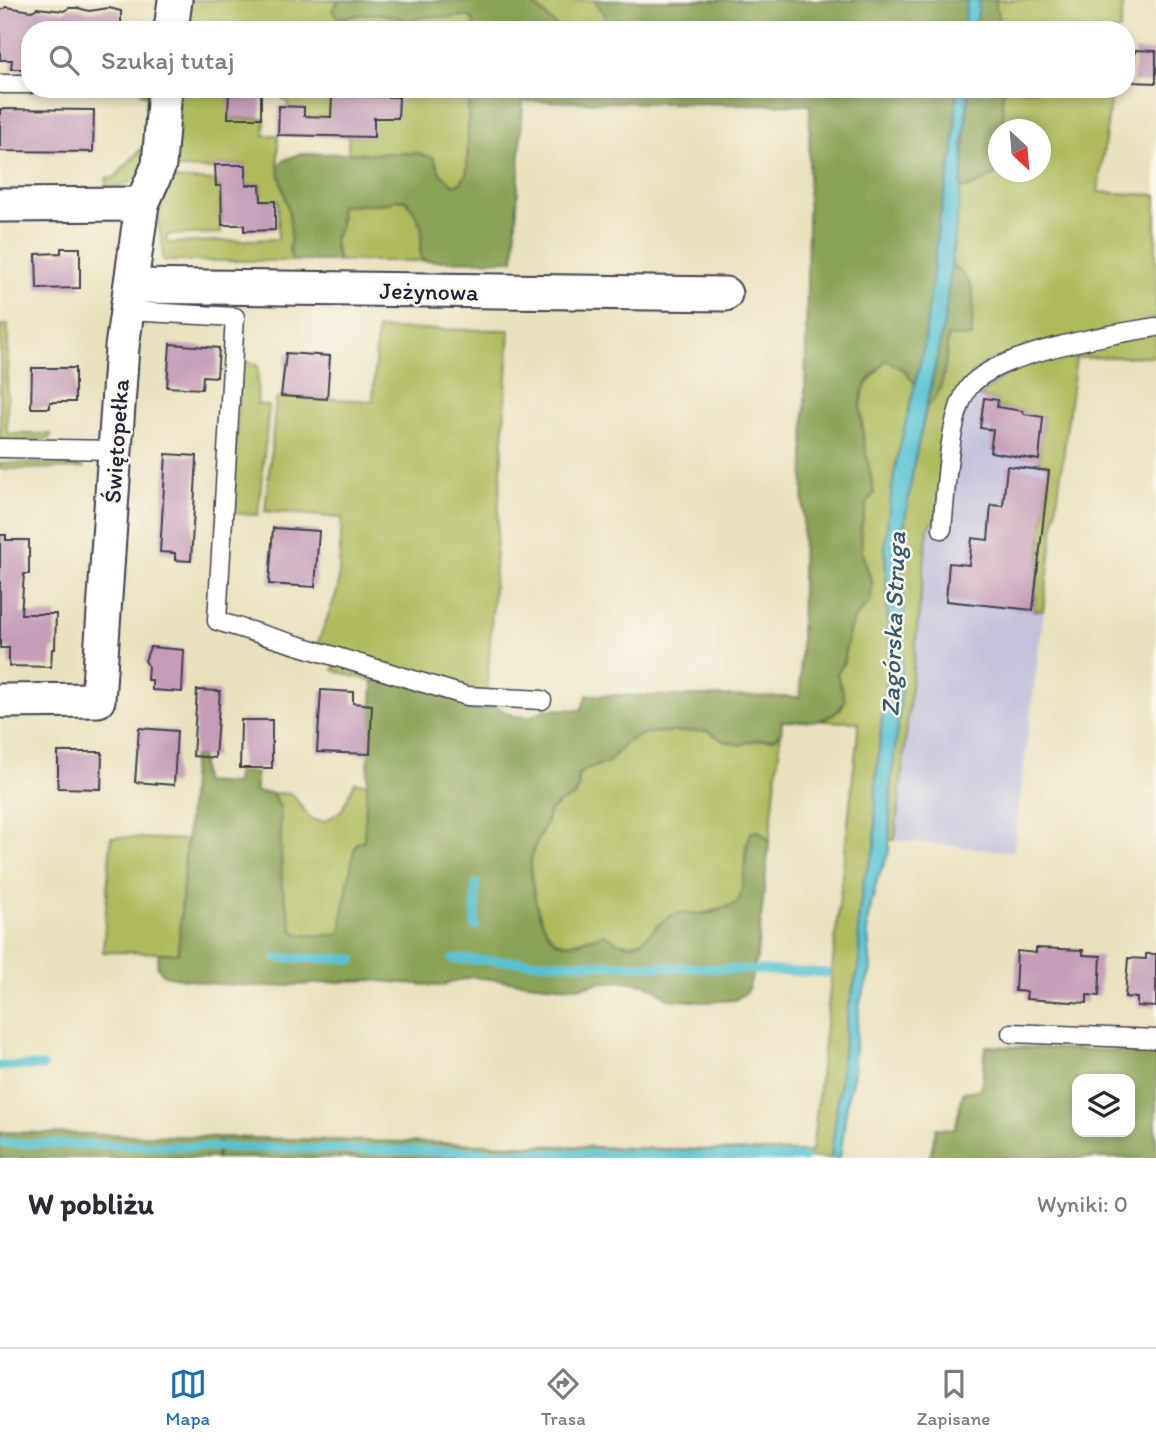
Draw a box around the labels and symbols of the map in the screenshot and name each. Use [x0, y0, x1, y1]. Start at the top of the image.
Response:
north arrow [988, 119, 1051, 182]
street label: Jeżynowa [379, 276, 479, 306]
street label: Świętopełka [97, 377, 135, 504]
water label: Zagórska Struga [874, 531, 912, 717]

